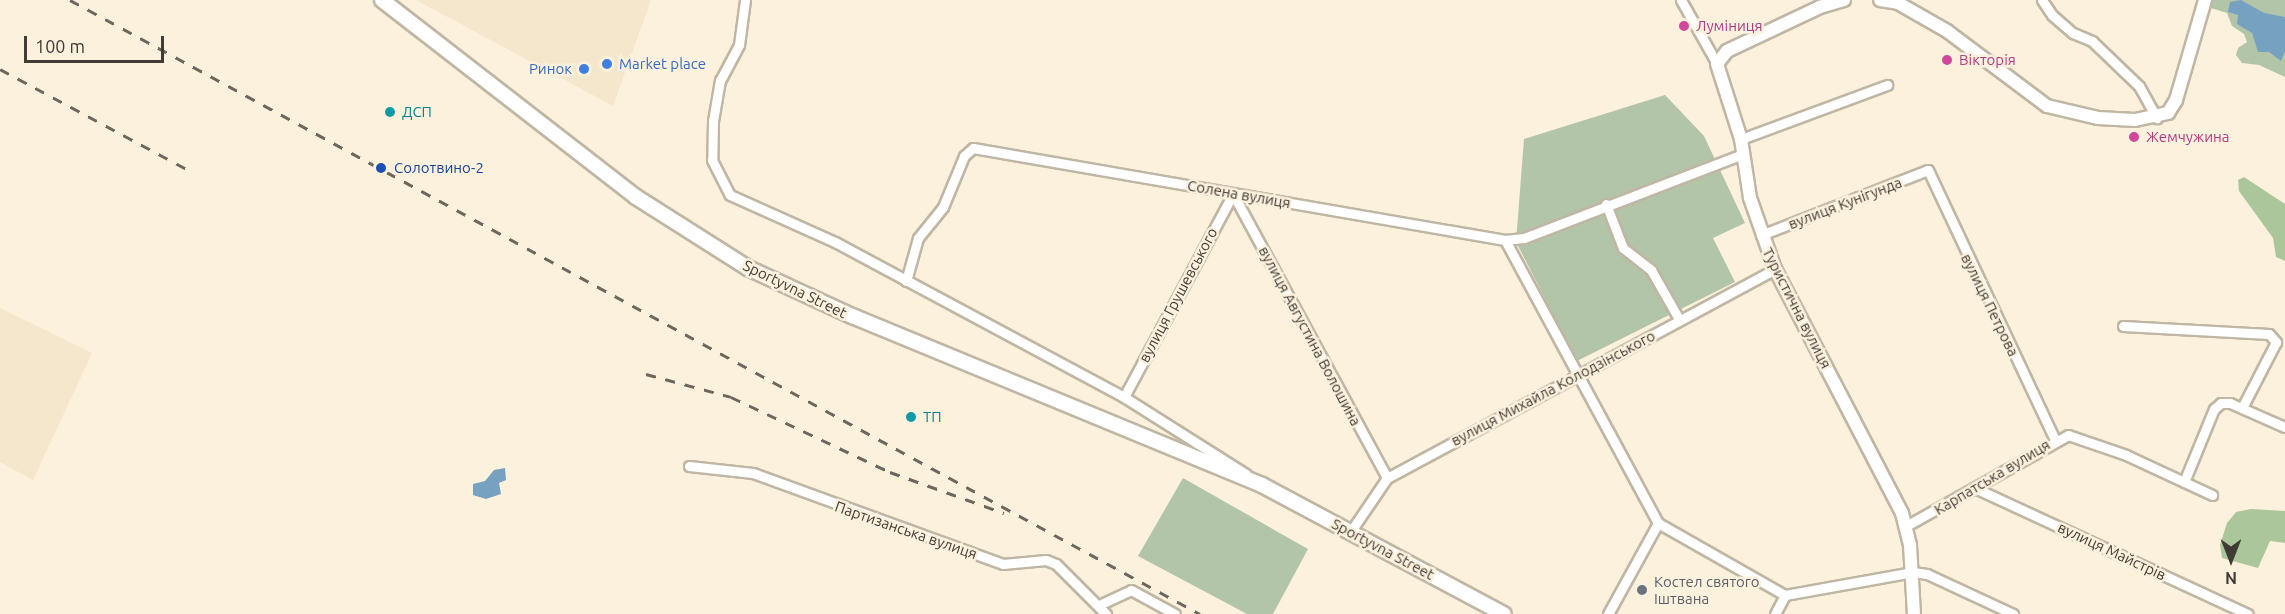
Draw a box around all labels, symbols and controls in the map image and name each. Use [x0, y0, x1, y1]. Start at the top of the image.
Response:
place label: Луміниця [1696, 17, 1763, 35]
marker: Луміниця [1677, 19, 1691, 33]
scale bar [27, 24, 166, 62]
text: 100 m [35, 36, 85, 56]
place label: Вікторія [1959, 51, 2016, 69]
marker: Вікторія [1940, 53, 1954, 67]
place label: Market place [619, 55, 706, 73]
marker: Market place [600, 57, 614, 71]
place label: Ринок [529, 60, 572, 78]
marker: Ринок [577, 62, 591, 76]
place label: ДСП [402, 103, 432, 121]
marker: ДСП [383, 105, 397, 119]
place label: Жемчужина [2146, 128, 2230, 146]
marker: Жемчужина [2127, 130, 2141, 144]
marker: Солотвино-2 [372, 159, 390, 177]
place label: Солотвино-2 [394, 159, 484, 177]
street label: вулиця Кунігунда [1786, 173, 1904, 233]
street label: Солена вулиця [1186, 176, 1292, 212]
street label: вулиця Грушевського [1135, 225, 1221, 365]
street label: вулиця Августина Волошина [1255, 243, 1365, 429]
street label: Туристична вулиця [1759, 245, 1835, 371]
street label: вулиця Петрова [1957, 251, 2023, 359]
street label: Sportyvna Street [740, 256, 850, 322]
street label: вулиця Михайла Колодзінського [1448, 326, 1658, 450]
place label: ТП [923, 408, 942, 426]
marker: ТП [904, 410, 918, 424]
street label: Карпатська вулиця [1931, 435, 2053, 519]
street label: Партизанська вулиця [832, 497, 980, 563]
street label: Sportyvna Street [1329, 514, 1437, 584]
street label: вулиця Майстрів [2055, 518, 2169, 584]
north arrow [2201, 530, 2261, 590]
text: N [2225, 569, 2237, 587]
place label: Костел святого Іштвана [1654, 572, 1760, 607]
marker: Костел святого Іштвана [1635, 583, 1649, 597]

